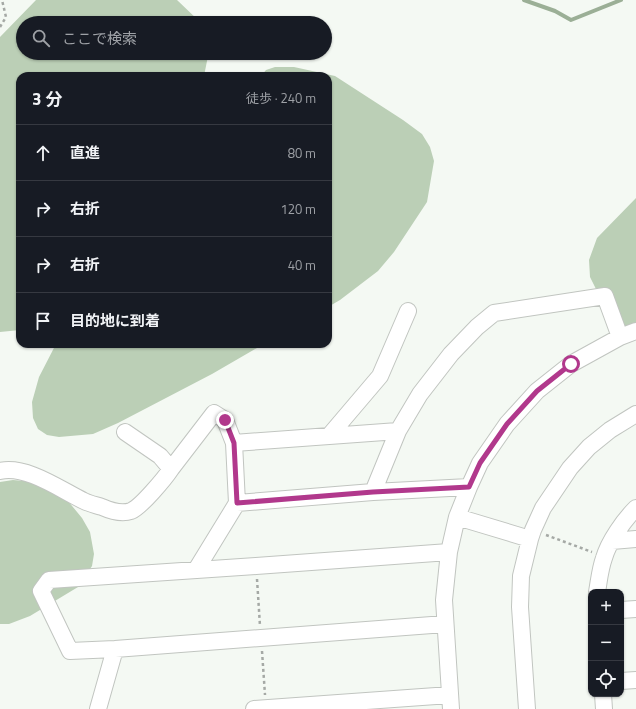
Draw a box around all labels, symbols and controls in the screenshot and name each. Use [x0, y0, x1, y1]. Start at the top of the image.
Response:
search box [16, 16, 332, 60]
icon: search [30, 27, 52, 49]
text: ここで検索 [62, 27, 137, 50]
text: 3 分 [32, 86, 62, 112]
text: 徒歩 · 240 m [246, 88, 316, 108]
text: 直進 [70, 141, 100, 164]
icon: ahead [32, 142, 54, 164]
text: 80 m [288, 143, 316, 163]
text: 右折 [70, 197, 100, 220]
icon: right [32, 198, 54, 220]
text: 120 m [280, 199, 316, 219]
text: 右折 [70, 253, 100, 276]
icon: right [32, 254, 54, 276]
text: 40 m [288, 255, 316, 275]
text: 目的地に到着 [70, 309, 160, 332]
icon: arrive [32, 310, 54, 332]
route start [562, 355, 580, 373]
route end [216, 411, 234, 429]
map controls [588, 589, 624, 697]
button: + [588, 589, 624, 625]
button: − [588, 625, 624, 661]
button: locate [588, 661, 624, 697]

